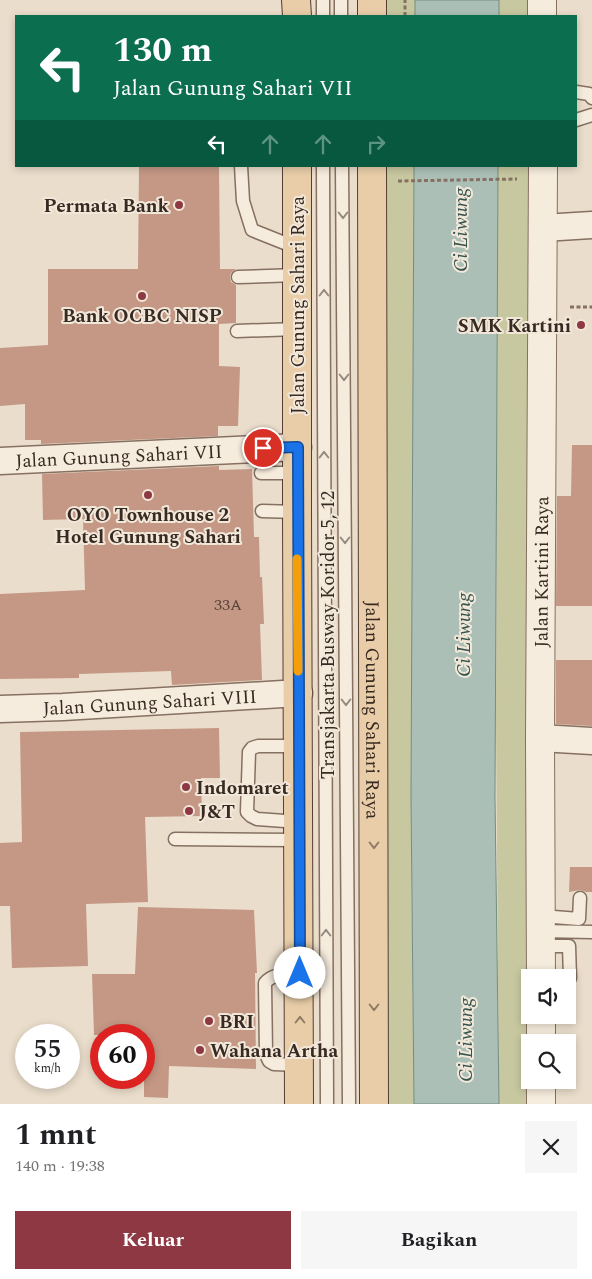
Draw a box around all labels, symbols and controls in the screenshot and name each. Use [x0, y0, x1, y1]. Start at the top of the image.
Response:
text: 130 m [113, 24, 212, 77]
icon: left [30, 35, 95, 100]
text: Jalan Gunung Sahari VII [113, 72, 352, 105]
icon: left [203, 130, 231, 158]
icon: ahead [256, 130, 284, 158]
icon: ahead [309, 130, 337, 158]
icon: right [362, 130, 390, 158]
water label: Ci Liwung [446, 187, 476, 272]
place label: Permata Bank [43, 192, 170, 221]
street label: Jalan Gunung Sahari Raya [284, 195, 313, 414]
marker: Permata Bank [173, 199, 185, 211]
one-way arrow [338, 212, 348, 219]
one-way arrow [319, 289, 329, 296]
marker: Bank OCBC NISP [136, 290, 148, 302]
place label: Bank OCBC NISP [62, 302, 222, 331]
place label: SMK Kartini [458, 312, 571, 341]
marker: SMK Kartini [575, 319, 587, 331]
one-way arrow [339, 374, 349, 382]
pin [242, 427, 284, 469]
icon: arrive [249, 434, 277, 462]
street label: Jalan Gunung Sahari VII [15, 438, 223, 476]
one-way arrow [319, 451, 330, 459]
marker: OYO Townhouse 2 Hotel Gunung Sahari [142, 489, 154, 501]
street label: Transjakarta Busway Koridor 5, 12 [314, 491, 343, 779]
street label: Jalan Kartini Raya [527, 495, 557, 648]
place label: OYO Townhouse 2 Hotel Gunung Sahari [55, 501, 241, 552]
one-way arrow [340, 536, 350, 544]
water label: Ci Liwung [449, 592, 479, 677]
house number: 33A [214, 593, 242, 617]
street label: Jalan Gunung Sahari Raya [357, 601, 386, 820]
street label: Jalan Gunung Sahari VIII [42, 683, 258, 724]
one-way arrow [341, 699, 351, 707]
place label: Indomaret [196, 774, 289, 803]
marker: Indomaret [180, 781, 192, 793]
place label: J&T [199, 798, 235, 827]
marker: J&T [183, 805, 195, 817]
one-way arrow [369, 842, 379, 849]
one-way arrow [321, 929, 331, 936]
position arrow [273, 946, 325, 998]
map controls [521, 969, 576, 1089]
button: sound [521, 969, 576, 1024]
water label: Ci Liwung [451, 997, 481, 1082]
one-way arrow [369, 1004, 379, 1012]
place label: BRI [219, 1008, 254, 1037]
marker: BRI [203, 1015, 215, 1027]
one-way arrow [294, 1016, 305, 1024]
speed limit sign: 60 [90, 1024, 155, 1089]
text: 55 [33, 1031, 62, 1069]
button: search [521, 1034, 576, 1089]
place label: Wahana Artha [210, 1037, 338, 1066]
marker: Wahana Artha [194, 1044, 206, 1056]
text: km/h [34, 1059, 61, 1078]
text: 1 mnt [15, 1112, 96, 1158]
button: close [525, 1121, 577, 1173]
text: 140 m · 19:38 [15, 1154, 105, 1178]
button: Keluar [15, 1211, 291, 1269]
button: Bagikan [301, 1211, 577, 1269]

